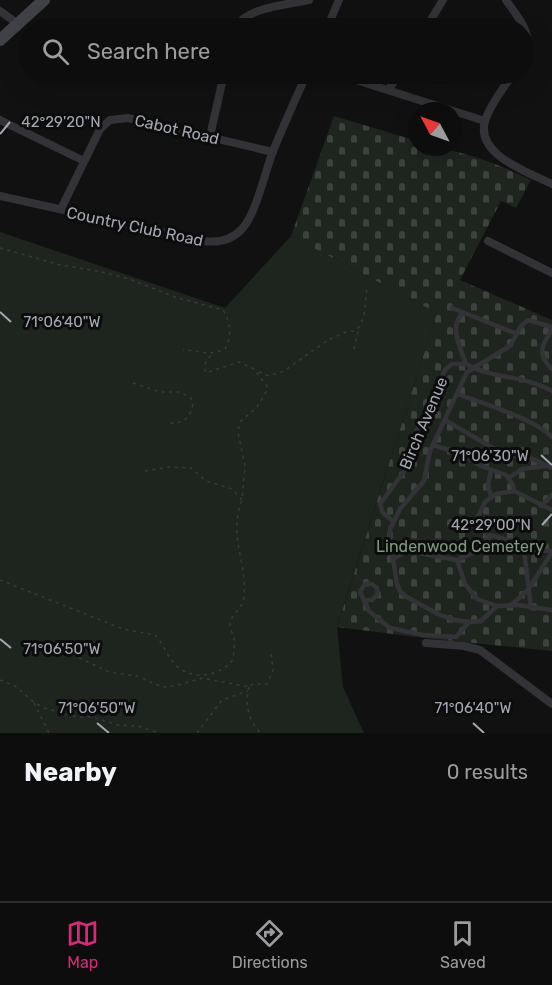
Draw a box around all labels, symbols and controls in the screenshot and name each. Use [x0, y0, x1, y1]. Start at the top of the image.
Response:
search box [18, 18, 534, 84]
icon: search [39, 35, 72, 68]
text: Search here [87, 38, 210, 65]
north arrow [408, 102, 462, 156]
street label: Cabot Road [133, 111, 221, 148]
text: 42°29'20"N [21, 113, 101, 131]
street label: Country Club Road [65, 203, 205, 250]
text: 71°06'40"W [24, 313, 100, 331]
street label: Birch Avenue [395, 374, 451, 472]
text: 71°06'30"W [451, 447, 529, 465]
text: 42°29'00"N [451, 516, 531, 534]
park label: Lindenwood Cemetery [376, 537, 544, 556]
text: 71°06'50"W [23, 640, 101, 658]
text: 71°06'50"W [58, 699, 136, 717]
text: 71°06'40"W [435, 699, 511, 717]
text: Nearby [24, 757, 117, 788]
text: 0 results [447, 760, 528, 784]
tab: Map [66, 917, 99, 972]
tab: Directions [232, 917, 308, 972]
tab: Saved [440, 917, 486, 972]

